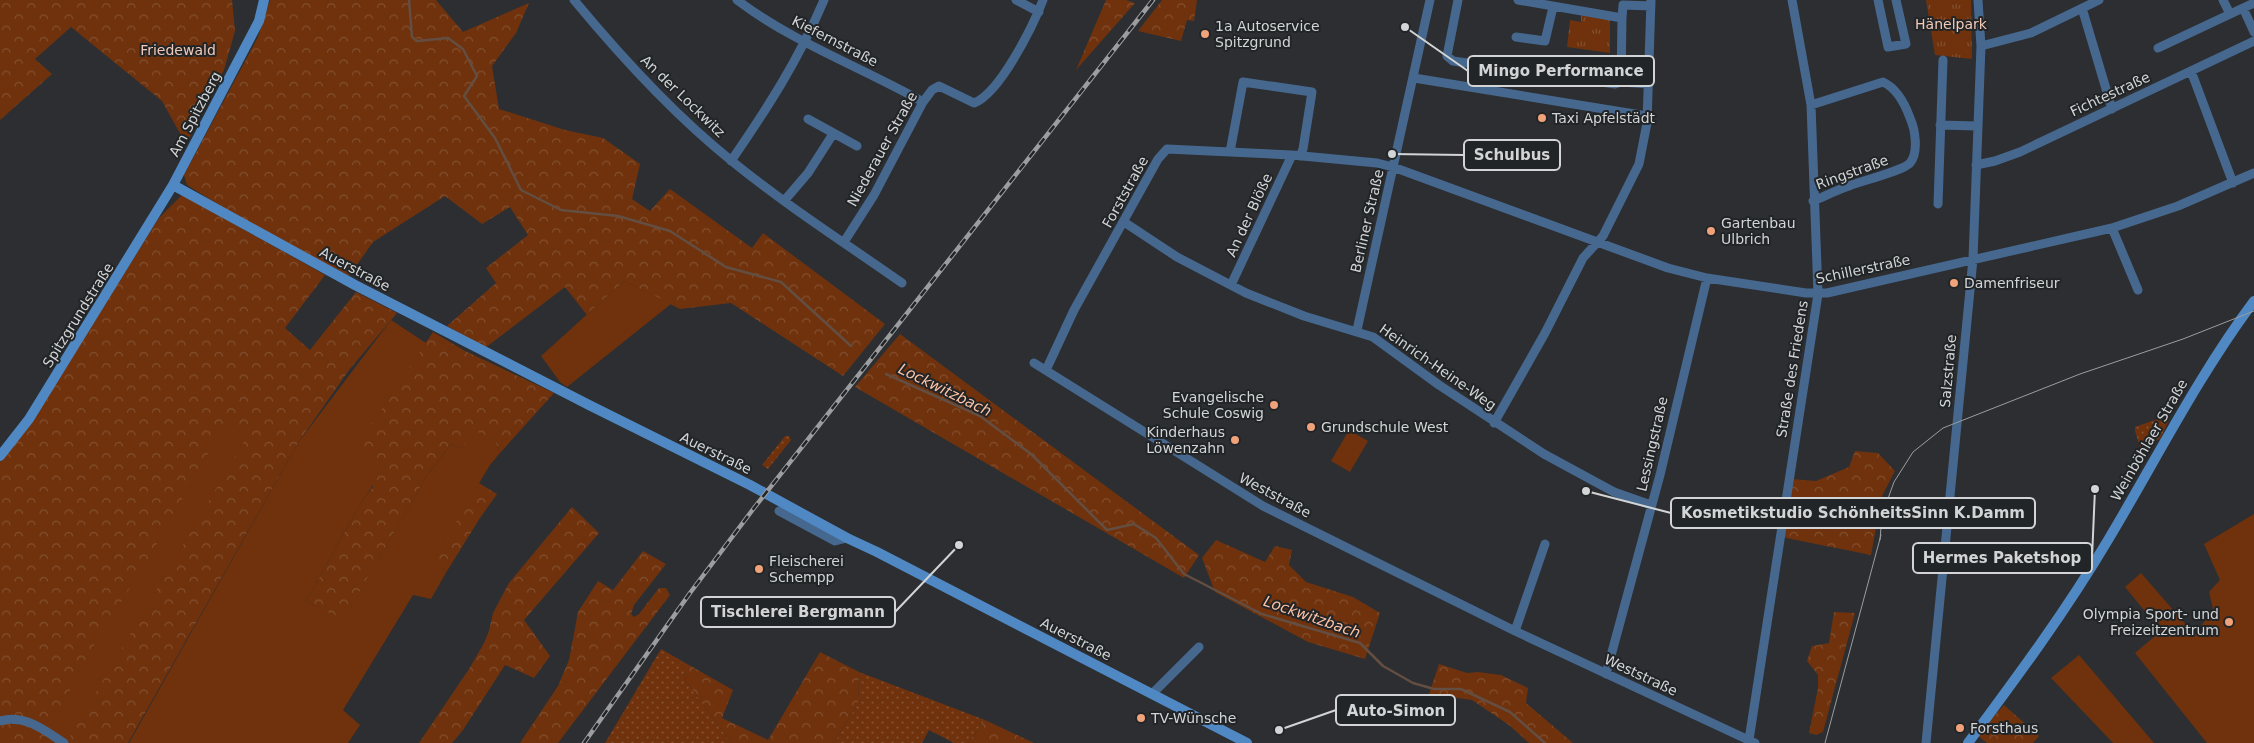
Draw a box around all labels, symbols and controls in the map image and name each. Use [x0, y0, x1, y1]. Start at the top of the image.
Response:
street label: Kiefernstraße [789, 12, 881, 70]
park label: Hänelpark [1915, 16, 1988, 32]
place label: 1a Autoservice Spitzgrund [1215, 18, 1320, 50]
marker: 1a Autoservice Spitzgrund [1199, 28, 1211, 40]
park label: Friedewald [140, 42, 216, 58]
street label: An der Lockwitz [638, 52, 728, 140]
callout: Mingo Performance [1468, 56, 1654, 86]
text: Mingo Performance [1478, 62, 1644, 80]
street label: Am Spitzberg [166, 69, 224, 159]
street label: Fichtestraße [2068, 69, 2152, 119]
street label: Niederauer Straße [844, 89, 920, 209]
place label: Taxi Apfelstädt [1551, 110, 1656, 126]
marker: Taxi Apfelstädt [1536, 112, 1548, 124]
callout: Schulbus [1464, 140, 1560, 170]
text: Schulbus [1474, 146, 1550, 164]
street label: Ringstraße [1814, 151, 1890, 193]
street label: Forststraße [1099, 153, 1151, 231]
street label: Berliner Straße [1347, 168, 1387, 274]
street label: An der Blöße [1223, 171, 1275, 259]
place label: Gartenbau Ulbrich [1721, 215, 1796, 247]
marker: Gartenbau Ulbrich [1705, 225, 1717, 237]
street label: Auerstraße [317, 244, 393, 294]
street label: Schillerstraße [1814, 251, 1912, 287]
street label: Spitzgrundstraße [39, 260, 117, 370]
place label: Damenfriseur [1964, 275, 2060, 291]
marker: Damenfriseur [1948, 277, 1960, 289]
street label: Straße des Friedens [1773, 299, 1811, 439]
street label: Heinrich-Heine-Weg [1377, 321, 1499, 413]
street label: Salzstraße [1937, 334, 1959, 408]
water label: Lockwitzbach [896, 360, 994, 420]
street label: Weinböhlaer Straße [2108, 376, 2190, 504]
place label: Evangelische Schule Coswig [1163, 389, 1264, 421]
street label: Lessingstraße [1633, 395, 1671, 493]
marker: Evangelische Schule Coswig [1268, 399, 1280, 411]
place label: Grundschule West [1321, 419, 1449, 435]
marker: Grundschule West [1305, 421, 1317, 433]
place label: Kinderhaus Löwenzahn [1146, 424, 1225, 456]
street label: Auerstraße [678, 429, 754, 477]
marker: Kinderhaus Löwenzahn [1229, 434, 1241, 446]
street label: Weststraße [1236, 469, 1314, 521]
callout: Kosmetikstudio SchönheitsSinn K.Damm [1671, 498, 2035, 528]
text: Kosmetikstudio SchönheitsSinn K.Damm [1681, 504, 2025, 522]
callout: Hermes Paketshop [1913, 543, 2092, 573]
text: Hermes Paketshop [1923, 549, 2081, 567]
place label: Fleischerei Schempp [769, 553, 844, 585]
marker: Fleischerei Schempp [753, 563, 765, 575]
water label: Lockwitzbach [1261, 592, 1363, 642]
callout: Tischlerei Bergmann [701, 597, 895, 627]
text: Tischlerei Bergmann [711, 603, 885, 621]
place label: Olympia Sport- und Freizeitzentrum [2083, 606, 2219, 638]
street label: Auerstraße [1038, 614, 1114, 664]
marker: Olympia Sport- und Freizeitzentrum [2223, 616, 2235, 628]
street label: Weststraße [1602, 651, 1680, 699]
callout: Auto-Simon [1336, 695, 1455, 725]
text: Auto-Simon [1347, 702, 1445, 720]
place label: TV-Wünsche [1150, 710, 1236, 726]
marker: TV-Wünsche [1135, 712, 1147, 724]
place label: Forsthaus [1970, 720, 2038, 736]
marker: Forsthaus [1954, 722, 1966, 734]

